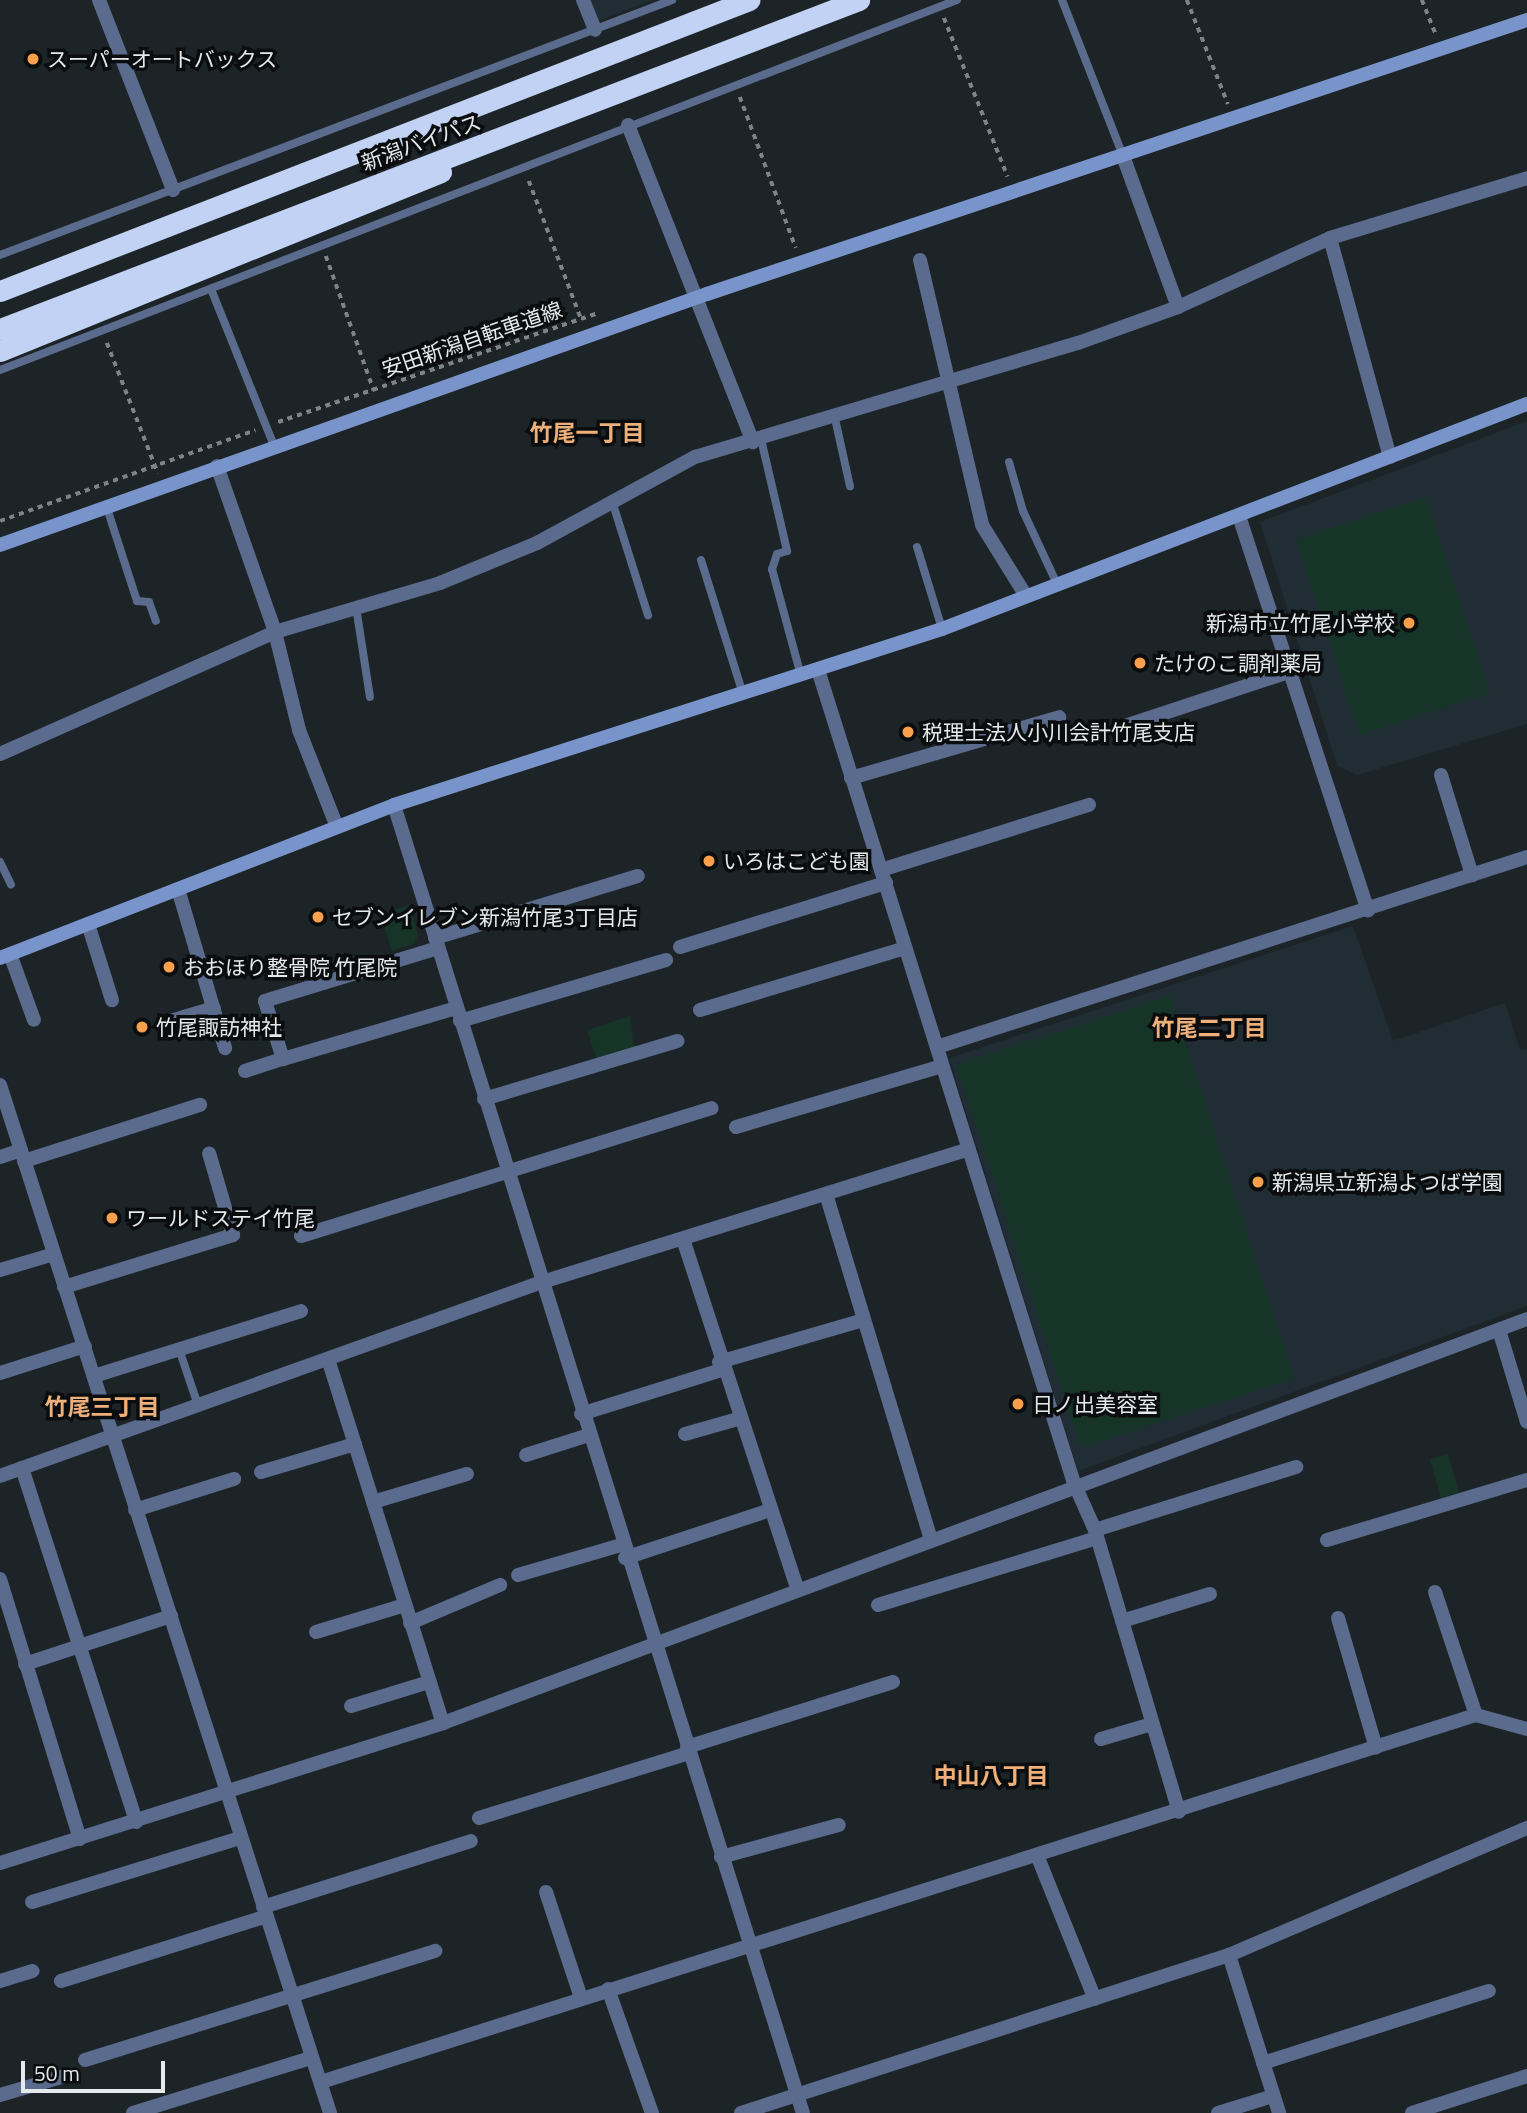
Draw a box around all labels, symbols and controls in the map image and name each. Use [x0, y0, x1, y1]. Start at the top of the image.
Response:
place label: スーパーオートバックス [47, 46, 278, 72]
marker: スーパーオートバックス [25, 51, 41, 67]
street label: 新潟バイパス [357, 109, 485, 175]
street label: 安田新潟自転車道線 [379, 296, 565, 382]
district label: 竹尾一丁目 [530, 419, 644, 447]
place label: 新潟市立竹尾小学校 [1206, 610, 1395, 636]
marker: 新潟市立竹尾小学校 [1401, 615, 1417, 631]
place label: たけのこ調剤薬局 [1154, 650, 1322, 676]
marker: たけのこ調剤薬局 [1132, 655, 1148, 671]
place label: 税理士法人小川会計竹尾支店 [922, 719, 1195, 745]
marker: 税理士法人小川会計竹尾支店 [900, 724, 916, 740]
place label: いろはこども園 [723, 848, 870, 874]
marker: いろはこども園 [701, 853, 717, 869]
place label: セブンイレブン新潟竹尾3丁目店 [332, 904, 638, 930]
marker: セブンイレブン新潟竹尾3丁目店 [310, 909, 326, 925]
place label: おおほり整骨院 竹尾院 [183, 954, 398, 980]
marker: おおほり整骨院 竹尾院 [161, 959, 177, 975]
place label: 竹尾諏訪神社 [156, 1014, 282, 1040]
district label: 竹尾二丁目 [1152, 1014, 1266, 1042]
marker: 竹尾諏訪神社 [134, 1019, 150, 1035]
place label: 新潟県立新潟よつば学園 [1272, 1169, 1503, 1195]
marker: 新潟県立新潟よつば学園 [1250, 1174, 1266, 1190]
place label: ワールドステイ竹尾 [126, 1205, 315, 1231]
marker: ワールドステイ竹尾 [104, 1210, 120, 1226]
place label: 日ノ出美容室 [1032, 1391, 1158, 1417]
district label: 竹尾三丁目 [45, 1393, 159, 1421]
marker: 日ノ出美容室 [1010, 1396, 1026, 1412]
district label: 中山八丁目 [934, 1762, 1048, 1790]
scale bar [24, 2046, 168, 2090]
text: 50 m [34, 2057, 80, 2089]

